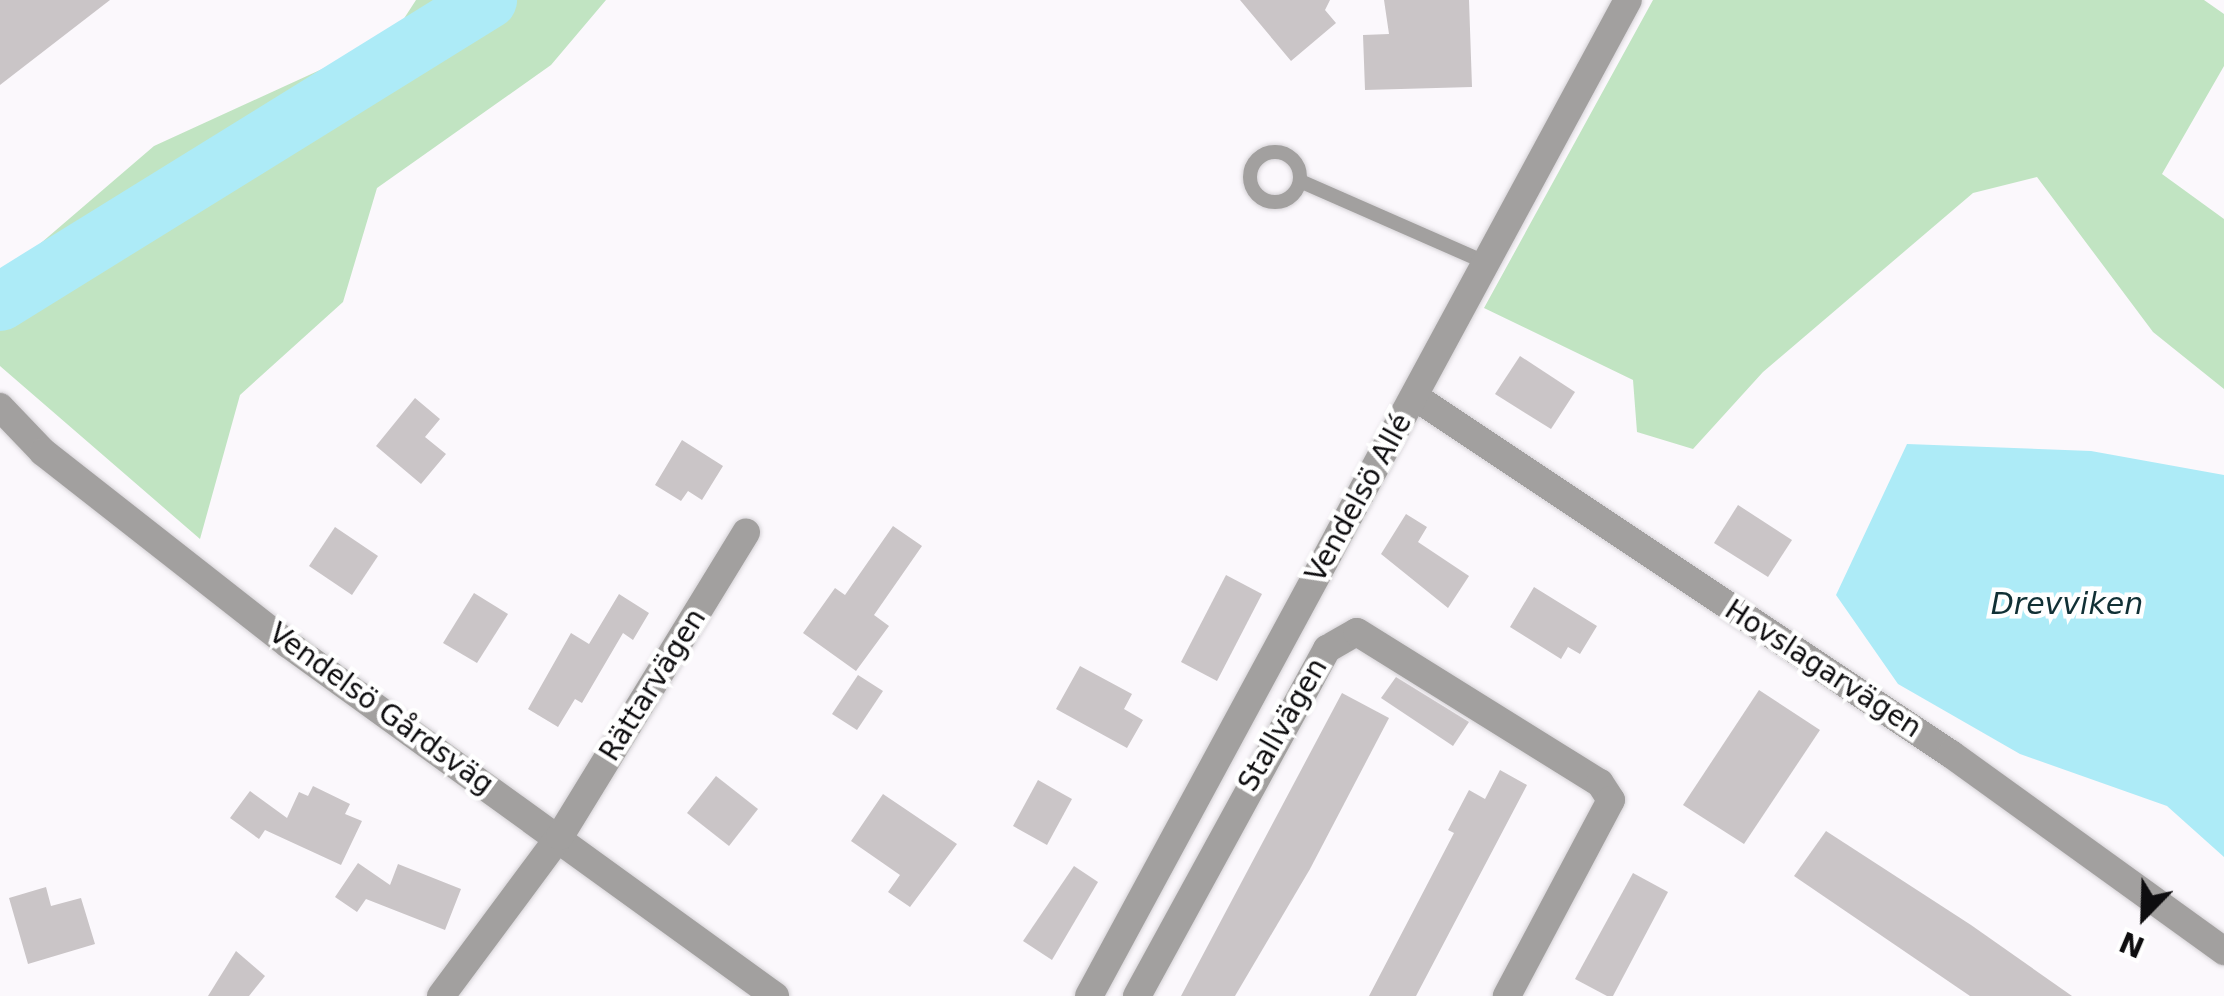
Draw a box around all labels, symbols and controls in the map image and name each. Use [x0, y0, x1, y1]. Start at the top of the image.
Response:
street label: Vendelsö Allé [1299, 408, 1419, 588]
water label: Drevviken [1991, 586, 2143, 622]
street label: Hovslagarvägen [1719, 593, 1927, 745]
street label: Rättarvägen [593, 603, 713, 767]
street label: Vendelsö Gårdsväg [262, 616, 500, 802]
street label: Stallvägen [1231, 653, 1335, 797]
north arrow [2094, 866, 2194, 966]
text: N [2115, 924, 2149, 964]

